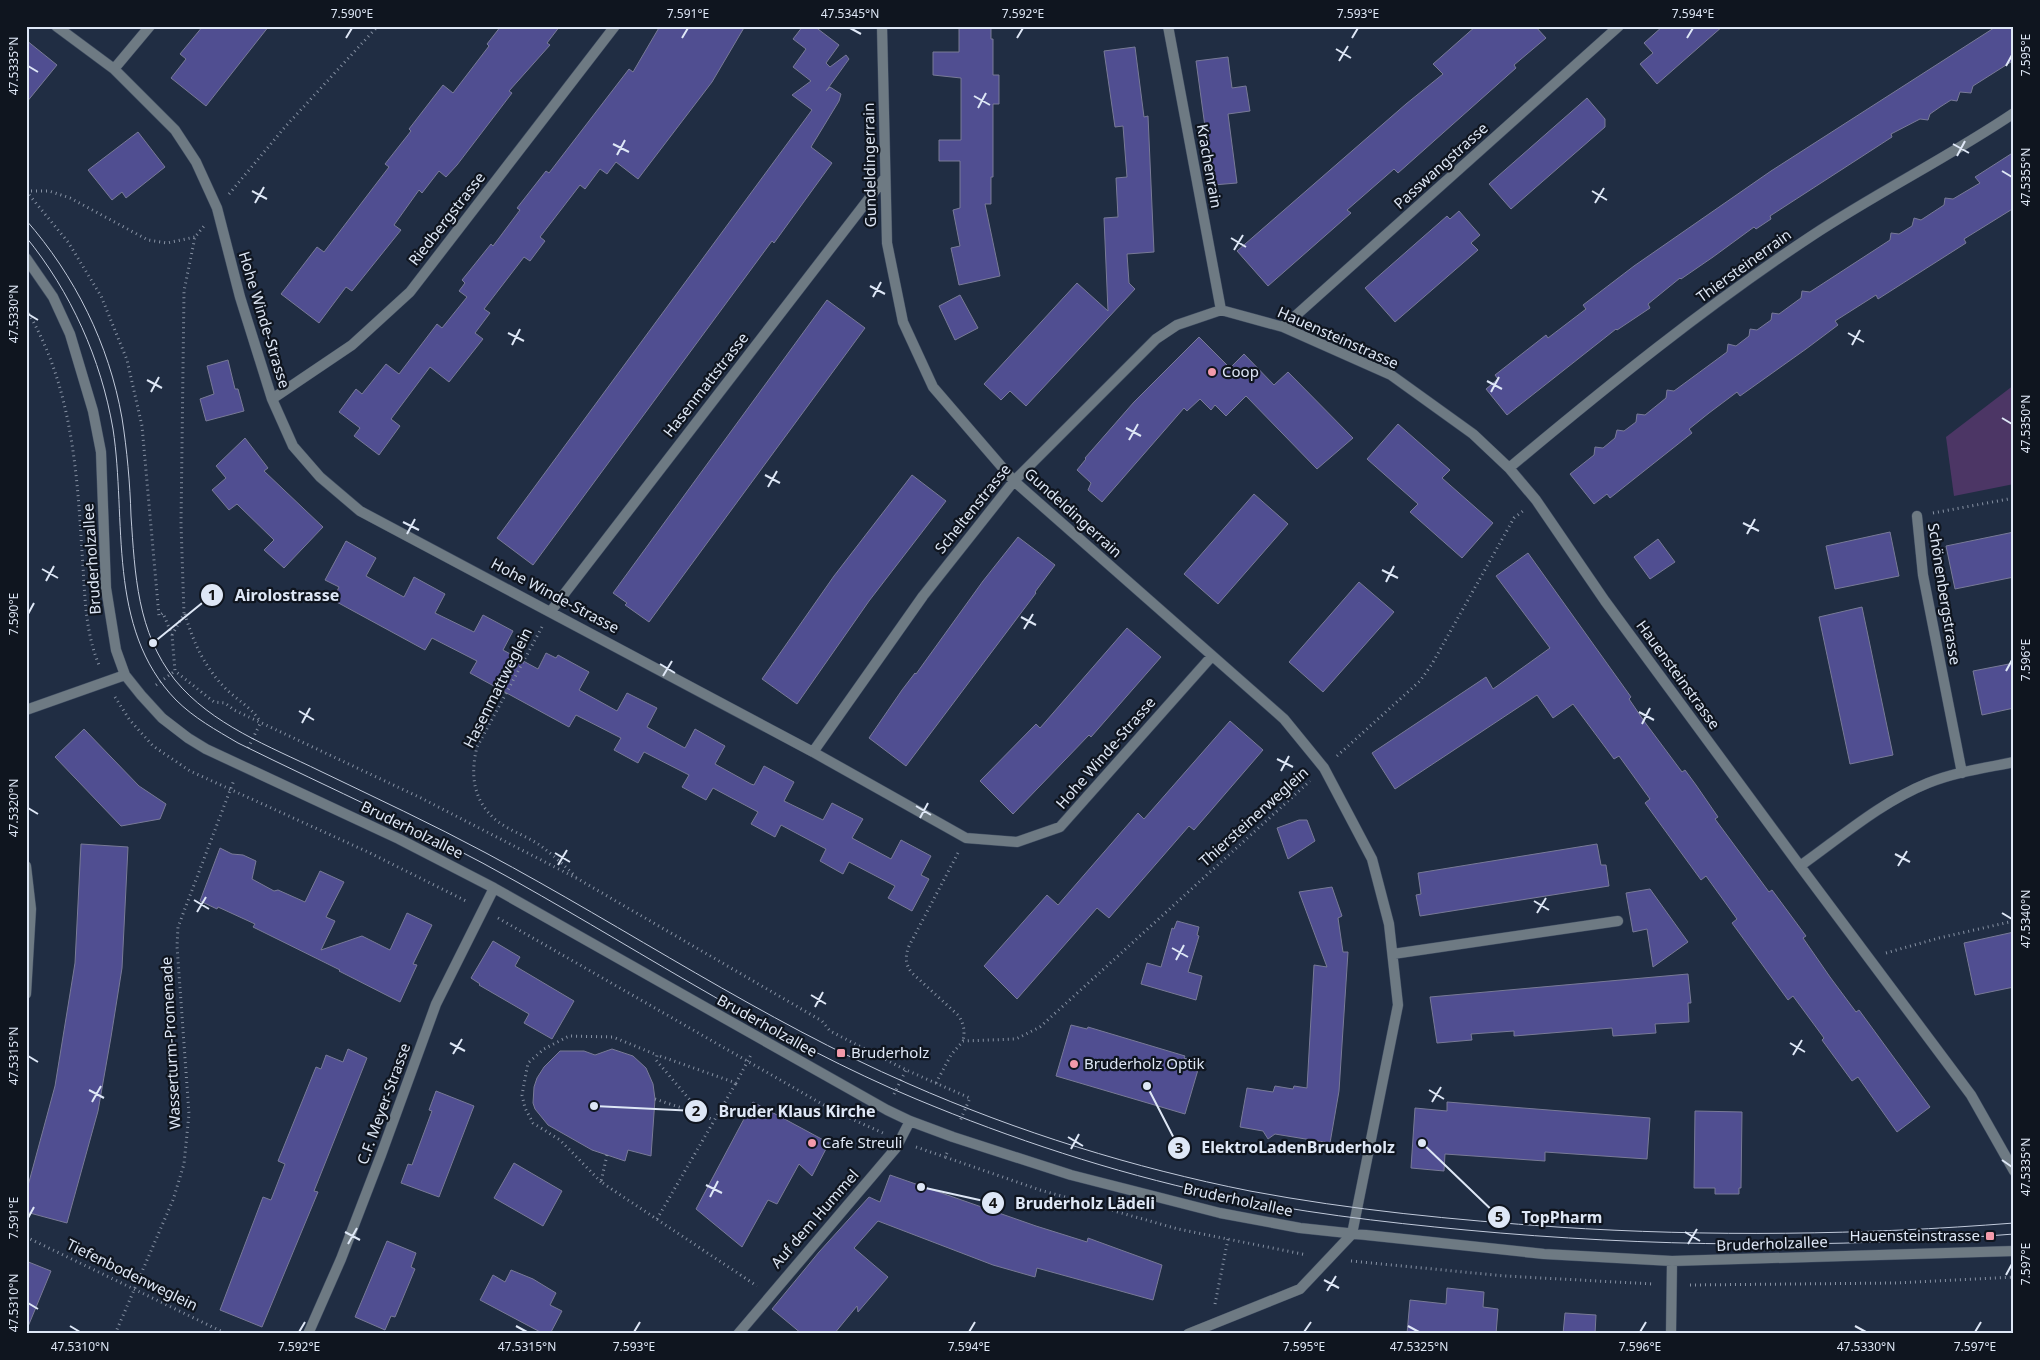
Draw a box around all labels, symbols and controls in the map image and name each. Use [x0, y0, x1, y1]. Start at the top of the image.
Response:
text: 7.590°E [331, 5, 373, 22]
text: 7.591°E [667, 5, 709, 22]
text: 47.5345°N [821, 5, 879, 22]
text: 7.592°E [1002, 5, 1044, 22]
text: 7.593°E [1337, 5, 1379, 22]
text: 7.594°E [1672, 5, 1714, 22]
text: 7.595°E [2017, 34, 2034, 76]
text: 47.5335°N [5, 37, 22, 95]
street label: Gundeldingerrain [858, 102, 880, 228]
street label: Passwangstrasse [1389, 118, 1492, 213]
street label: Krachenrain [1193, 122, 1227, 210]
text: 47.5355°N [2017, 148, 2034, 206]
street label: Riedbergstrasse [403, 167, 489, 269]
street label: Thiersteinerrain [1692, 224, 1795, 306]
street label: Hohe Winde-Strasse [235, 249, 295, 391]
text: 47.5330°N [5, 285, 22, 343]
street label: Hauensteinstrasse [1275, 301, 1402, 373]
street label: Hasenmattstrasse [658, 328, 752, 441]
place label: Coop [1222, 361, 1259, 381]
marker: Coop [1206, 366, 1218, 378]
text: 47.5350°N [2017, 395, 2034, 453]
street label: Scheltenstrasse [930, 459, 1015, 557]
street label: Gundeldingerrain [1021, 463, 1127, 561]
street label: Bruderholzallee [77, 503, 105, 615]
street label: Schönenbergstrasse [1924, 521, 1966, 666]
street label: Hohe Winde-Strasse [488, 553, 623, 637]
callout: Airolostrasse [200, 580, 349, 611]
text: 1 [208, 584, 216, 604]
text: Airolostrasse [235, 584, 339, 606]
text: 7.590°E [5, 593, 22, 635]
street label: Hauensteinstrasse [1632, 616, 1725, 733]
street label: Hasenmattweglein [458, 624, 536, 751]
text: 7.596°E [2017, 639, 2034, 681]
street label: Hohe Winde-Strasse [1051, 692, 1159, 813]
street label: Thiersteinerweglein [1195, 762, 1312, 871]
text: 47.5320°N [5, 779, 22, 837]
street label: Bruderholzallee [358, 796, 467, 863]
text: 47.5340°N [2017, 890, 2034, 948]
street label: Wasserturm-Promenade [155, 956, 185, 1130]
street label: Bruderholzallee [714, 989, 821, 1061]
text: 47.5315°N [5, 1027, 22, 1085]
street label: C.F. Meyer-Strasse [352, 1040, 414, 1167]
place label: Bruderholz [851, 1042, 929, 1062]
marker: Bruderholz [835, 1047, 847, 1059]
place label: Bruderholz Optik [1084, 1053, 1205, 1073]
marker: Bruderholz Optik [1068, 1058, 1080, 1070]
callout: Bruder Klaus Kirche [683, 1096, 886, 1127]
text: 2 [692, 1100, 701, 1120]
text: Bruder Klaus Kirche [718, 1100, 876, 1122]
place label: Cafe Streuli [822, 1132, 902, 1152]
callout: ElektroLadenBruderholz [1166, 1132, 1405, 1163]
text: ElektroLadenBruderholz [1201, 1136, 1395, 1158]
marker: Cafe Streuli [806, 1137, 818, 1149]
text: 3 [1175, 1137, 1183, 1157]
text: 47.5335°N [2017, 1138, 2034, 1196]
street label: Auf dem Hummel [766, 1165, 863, 1272]
street label: Bruderholzallee [1182, 1178, 1295, 1220]
callout: Bruderholz Lädeli [980, 1187, 1165, 1218]
text: 4 [989, 1192, 998, 1212]
text: Bruderholz Lädeli [1015, 1192, 1155, 1214]
text: 7.591°E [5, 1197, 22, 1239]
callout: TopPharm [1486, 1202, 1612, 1233]
text: 5 [1495, 1206, 1503, 1226]
text: TopPharm [1522, 1206, 1602, 1228]
place label: Hauensteinstrasse [1850, 1225, 1980, 1245]
marker: Hauensteinstrasse [1984, 1230, 1996, 1242]
street label: Bruderholzallee [1716, 1231, 1828, 1255]
street label: Tiefenbodenweglein [63, 1234, 201, 1315]
text: 7.597°E [2017, 1243, 2034, 1285]
text: 47.5310°N [5, 1274, 22, 1332]
text: 47.5310°N [51, 1338, 109, 1355]
text: 7.592°E [278, 1338, 320, 1355]
text: 47.5315°N [498, 1338, 556, 1355]
text: 7.593°E [613, 1338, 655, 1355]
text: 7.594°E [948, 1338, 990, 1355]
text: 7.595°E [1283, 1338, 1325, 1355]
text: 47.5325°N [1390, 1338, 1448, 1355]
text: 7.596°E [1619, 1338, 1661, 1355]
text: 47.5330°N [1837, 1338, 1895, 1355]
text: 7.597°E [1954, 1338, 1996, 1355]

